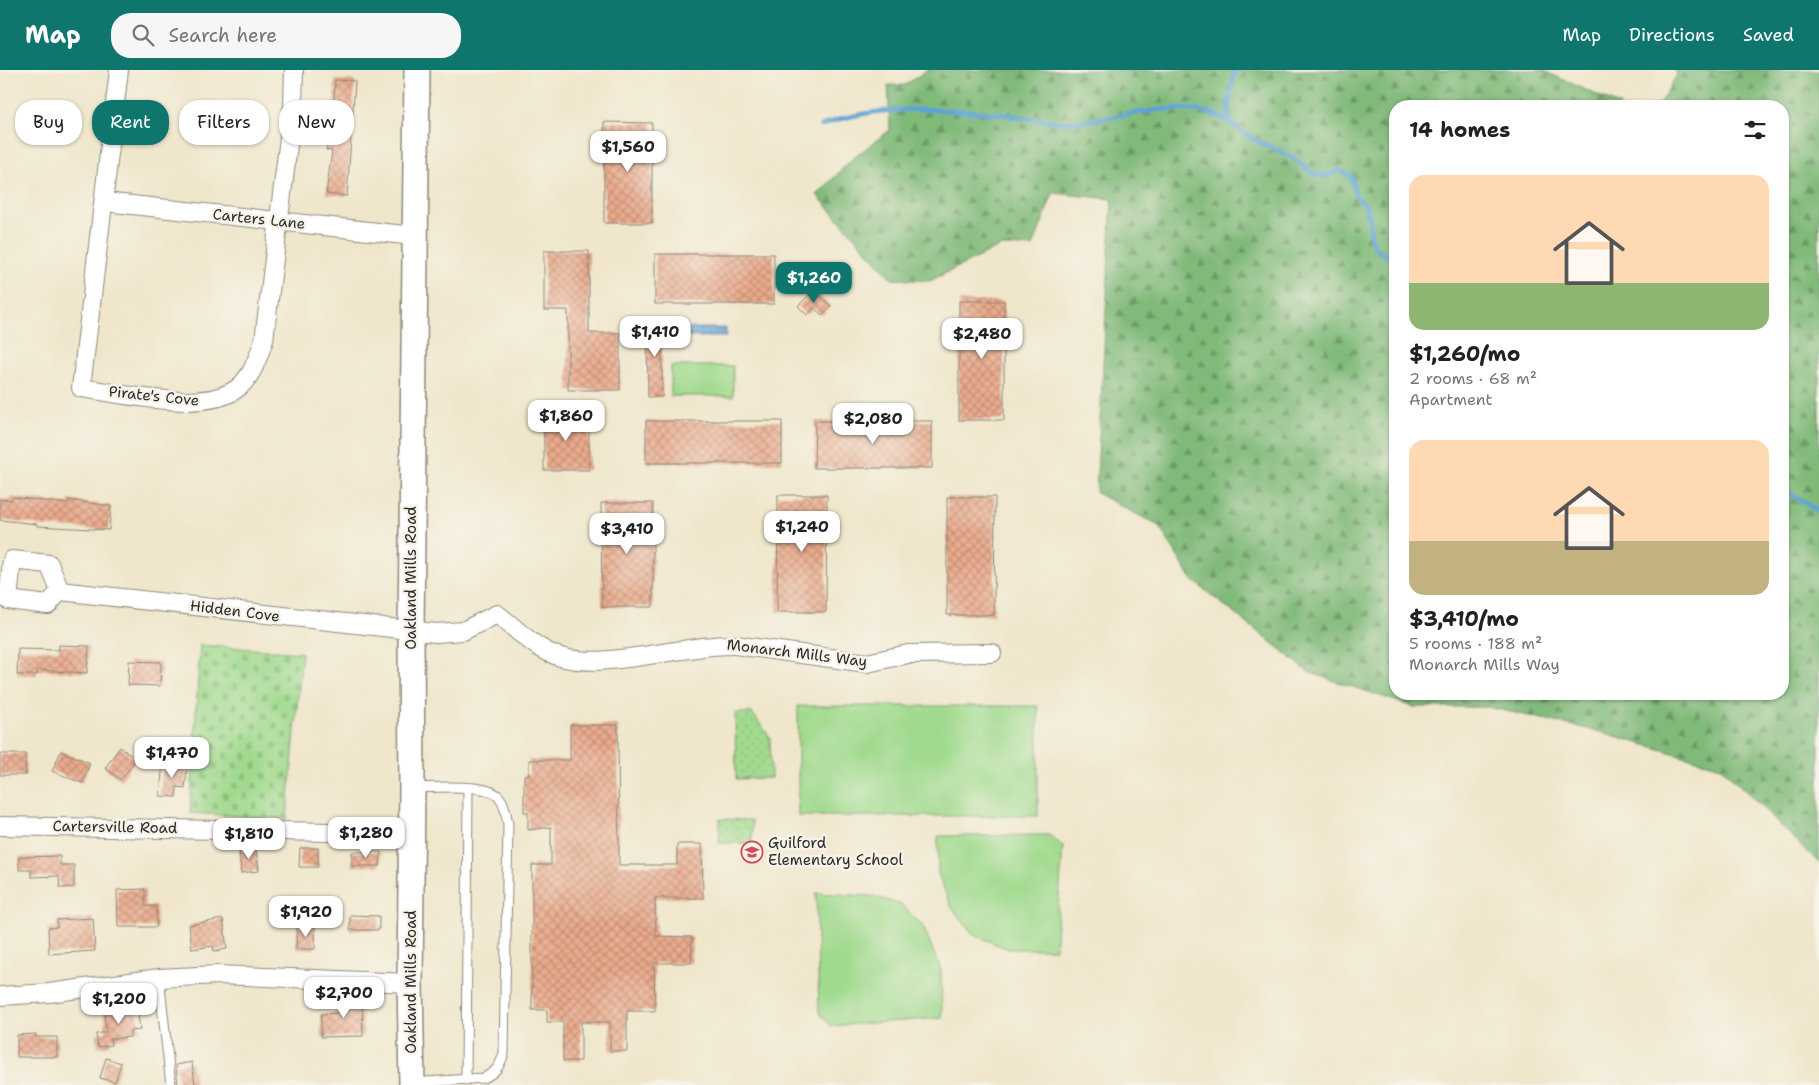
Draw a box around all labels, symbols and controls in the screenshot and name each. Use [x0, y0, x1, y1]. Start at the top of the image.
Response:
search box [111, 13, 461, 58]
text: Map [25, 19, 81, 51]
icon: search [129, 21, 157, 49]
text: Search here [169, 23, 277, 48]
text: Map [1563, 23, 1601, 47]
text: Directions [1629, 23, 1715, 47]
text: Saved [1743, 23, 1794, 47]
chip: Buy [15, 100, 82, 145]
chip: Rent [92, 100, 169, 145]
chip: Filters [179, 100, 269, 145]
chip: New [279, 100, 354, 145]
text: 14 homes [1409, 116, 1510, 144]
icon: filters [1741, 116, 1769, 144]
pin: $1,560 [587, 131, 669, 173]
text: $1,560 [601, 136, 655, 157]
street label: Carters Lane [212, 204, 306, 234]
icon: home [1544, 208, 1634, 298]
pin: $1,260 [773, 262, 855, 304]
text: $1,260 [787, 267, 841, 288]
pin: $1,410 [614, 316, 696, 358]
pin: $2,480 [941, 318, 1023, 360]
text: $1,410 [631, 321, 679, 342]
text: $2,480 [953, 323, 1011, 344]
text: $1,260/mo [1409, 340, 1520, 368]
text: 2 rooms · 68 m² [1409, 368, 1537, 389]
street label: Pirate's Cove [108, 381, 200, 411]
text: Apartment [1409, 389, 1492, 410]
pin: $1,860 [525, 400, 607, 442]
pin: $2,080 [832, 402, 914, 445]
text: $1,860 [539, 405, 593, 426]
text: $2,080 [843, 408, 903, 429]
icon: home [1544, 473, 1634, 563]
street label: Oakland Mills Road [401, 506, 421, 650]
pin: $1,240 [761, 510, 843, 553]
pin: $3,410 [586, 512, 668, 555]
text: $1,240 [775, 516, 829, 537]
text: $3,410 [600, 518, 654, 539]
street label: Hidden Cove [189, 596, 281, 626]
text: $3,410/mo [1409, 605, 1519, 633]
text: 5 rooms · 188 m² [1409, 633, 1542, 654]
street label: Monarch Mills Way [726, 634, 868, 672]
text: Monarch Mills Way [1409, 654, 1560, 675]
pin: $1,470 [131, 736, 213, 779]
text: $1,470 [145, 742, 199, 763]
street label: Cartersville Road [52, 816, 178, 838]
pin: $1,280 [325, 816, 407, 859]
pin: $1,810 [208, 818, 290, 860]
text: $1,280 [339, 822, 393, 843]
text: $1,810 [224, 823, 274, 844]
place label: Guilford Elementary School [768, 833, 904, 870]
school or university icon: Guilford Elementary School [740, 840, 764, 864]
pin: $1,920 [265, 896, 347, 938]
text: $1,920 [280, 901, 332, 922]
street label: Oakland Mills Road [401, 910, 421, 1054]
pin: $2,700 [303, 976, 385, 1019]
pin: $1,200 [78, 982, 160, 1025]
text: $2,700 [315, 982, 373, 1003]
text: $1,200 [92, 988, 146, 1009]

